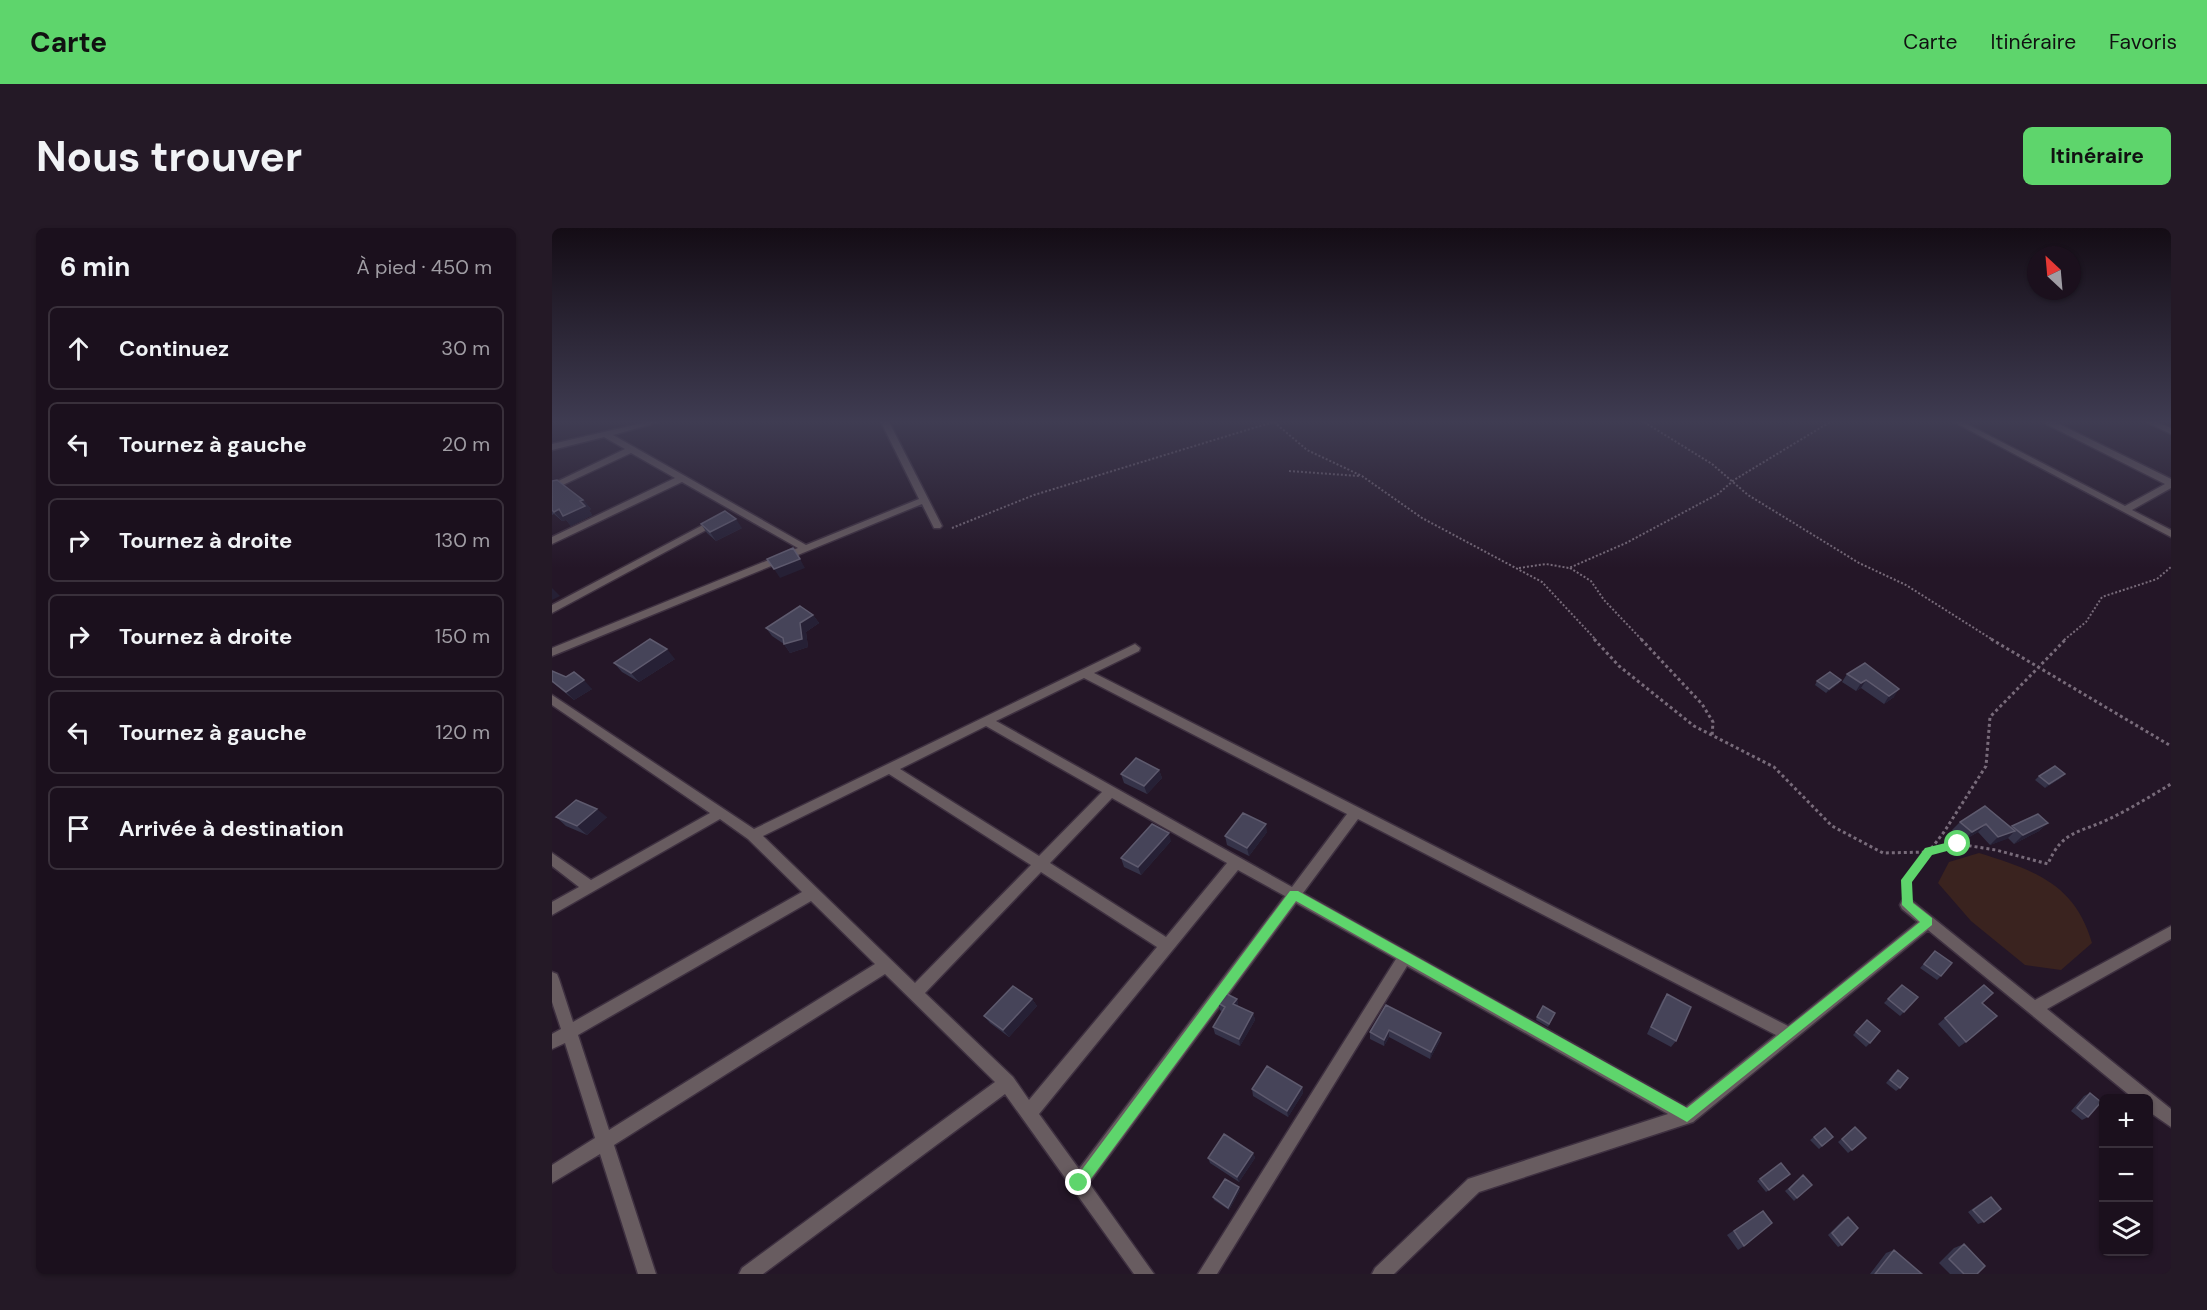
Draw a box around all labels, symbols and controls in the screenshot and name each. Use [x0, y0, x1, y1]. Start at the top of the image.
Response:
text: Carte [30, 24, 107, 61]
text: Carte [1903, 28, 1957, 56]
text: Itinéraire [1990, 28, 2076, 56]
text: Favoris [2109, 28, 2177, 56]
button: Itinéraire [2023, 127, 2171, 185]
text: Nous trouver [36, 129, 302, 184]
north arrow [2027, 246, 2081, 300]
text: 6 min [60, 250, 130, 284]
text: À pied · 450 m [356, 254, 492, 280]
icon: ahead [62, 332, 95, 365]
text: Continuez [119, 334, 229, 363]
text: 30 m [441, 335, 490, 361]
icon: left [62, 428, 95, 461]
text: Tournez à gauche [119, 430, 307, 459]
text: 20 m [442, 431, 490, 457]
icon: right [62, 524, 95, 557]
text: Tournez à droite [119, 526, 292, 555]
text: 130 m [435, 527, 490, 553]
icon: right [62, 620, 95, 653]
text: Tournez à droite [119, 622, 292, 651]
text: 150 m [435, 623, 490, 649]
icon: left [62, 716, 95, 749]
text: Tournez à gauche [119, 718, 307, 747]
text: 120 m [436, 719, 490, 745]
icon: arrive [62, 812, 95, 845]
text: Arrivée à destination [119, 814, 344, 843]
route start [1944, 830, 1970, 856]
map controls [2099, 1094, 2153, 1256]
button: + [2099, 1094, 2153, 1148]
button: − [2099, 1148, 2153, 1202]
route end [1065, 1169, 1091, 1195]
button: layers [2099, 1202, 2153, 1256]

